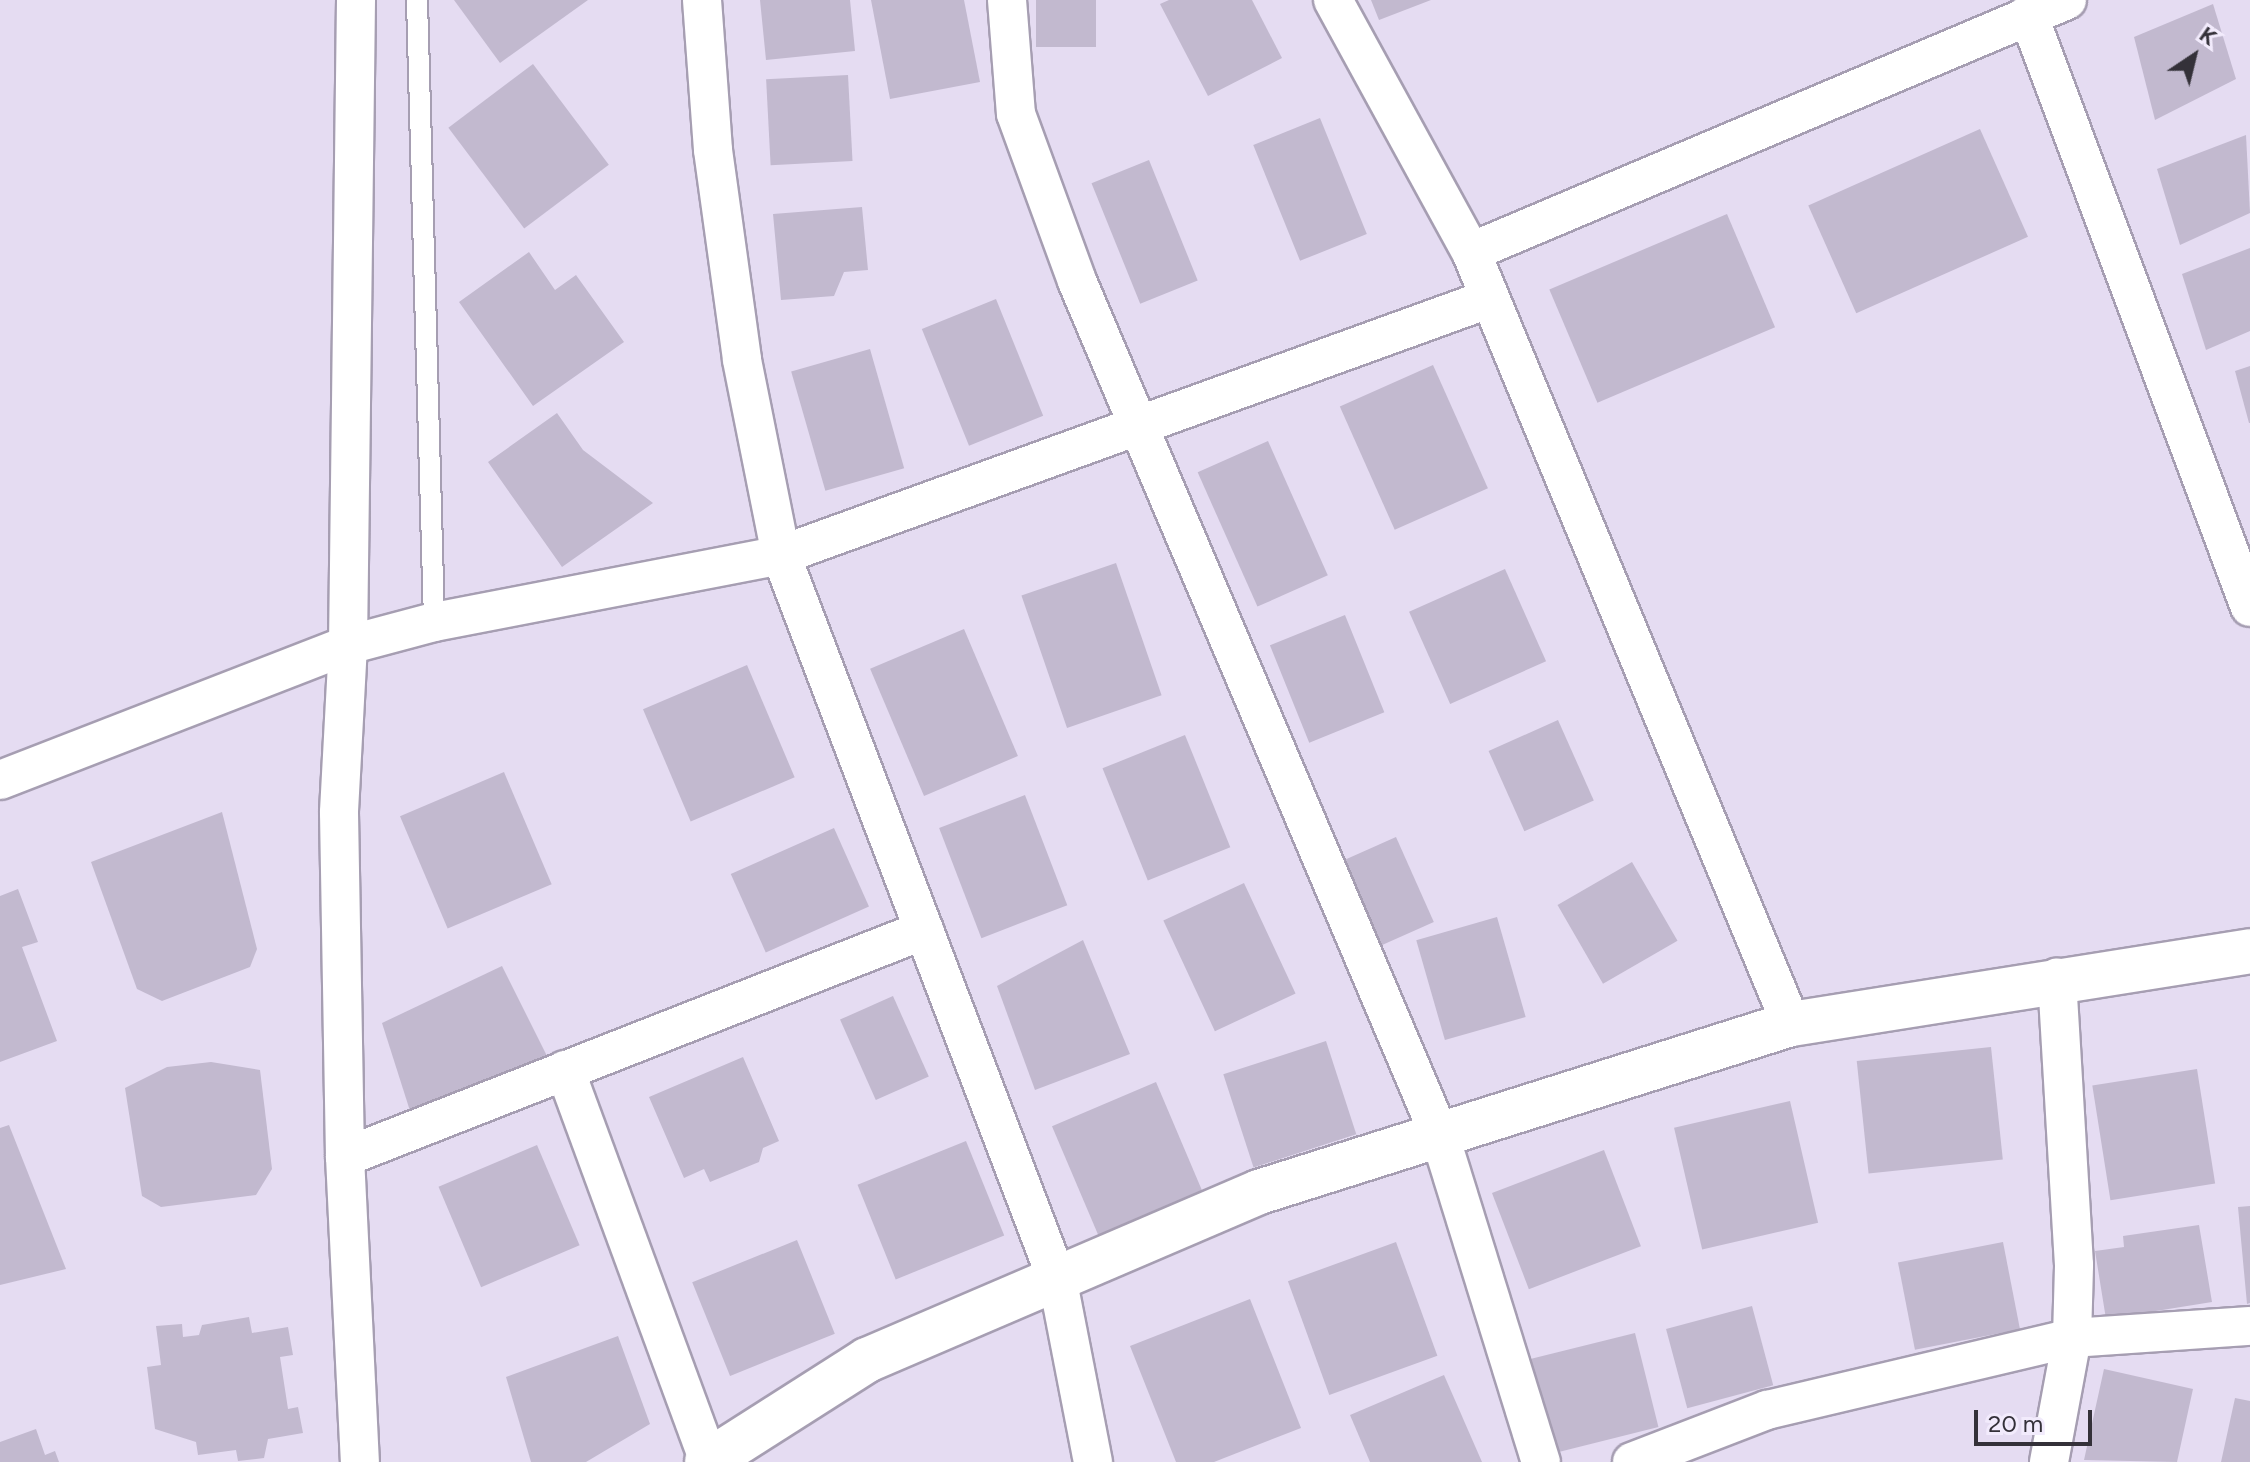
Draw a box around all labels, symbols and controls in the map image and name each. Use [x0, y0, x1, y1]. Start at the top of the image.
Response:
north arrow [2154, 16, 2234, 96]
text: K [2194, 21, 2222, 51]
scale bar [1978, 1394, 2096, 1444]
text: 20 m [1988, 1409, 2043, 1438]

